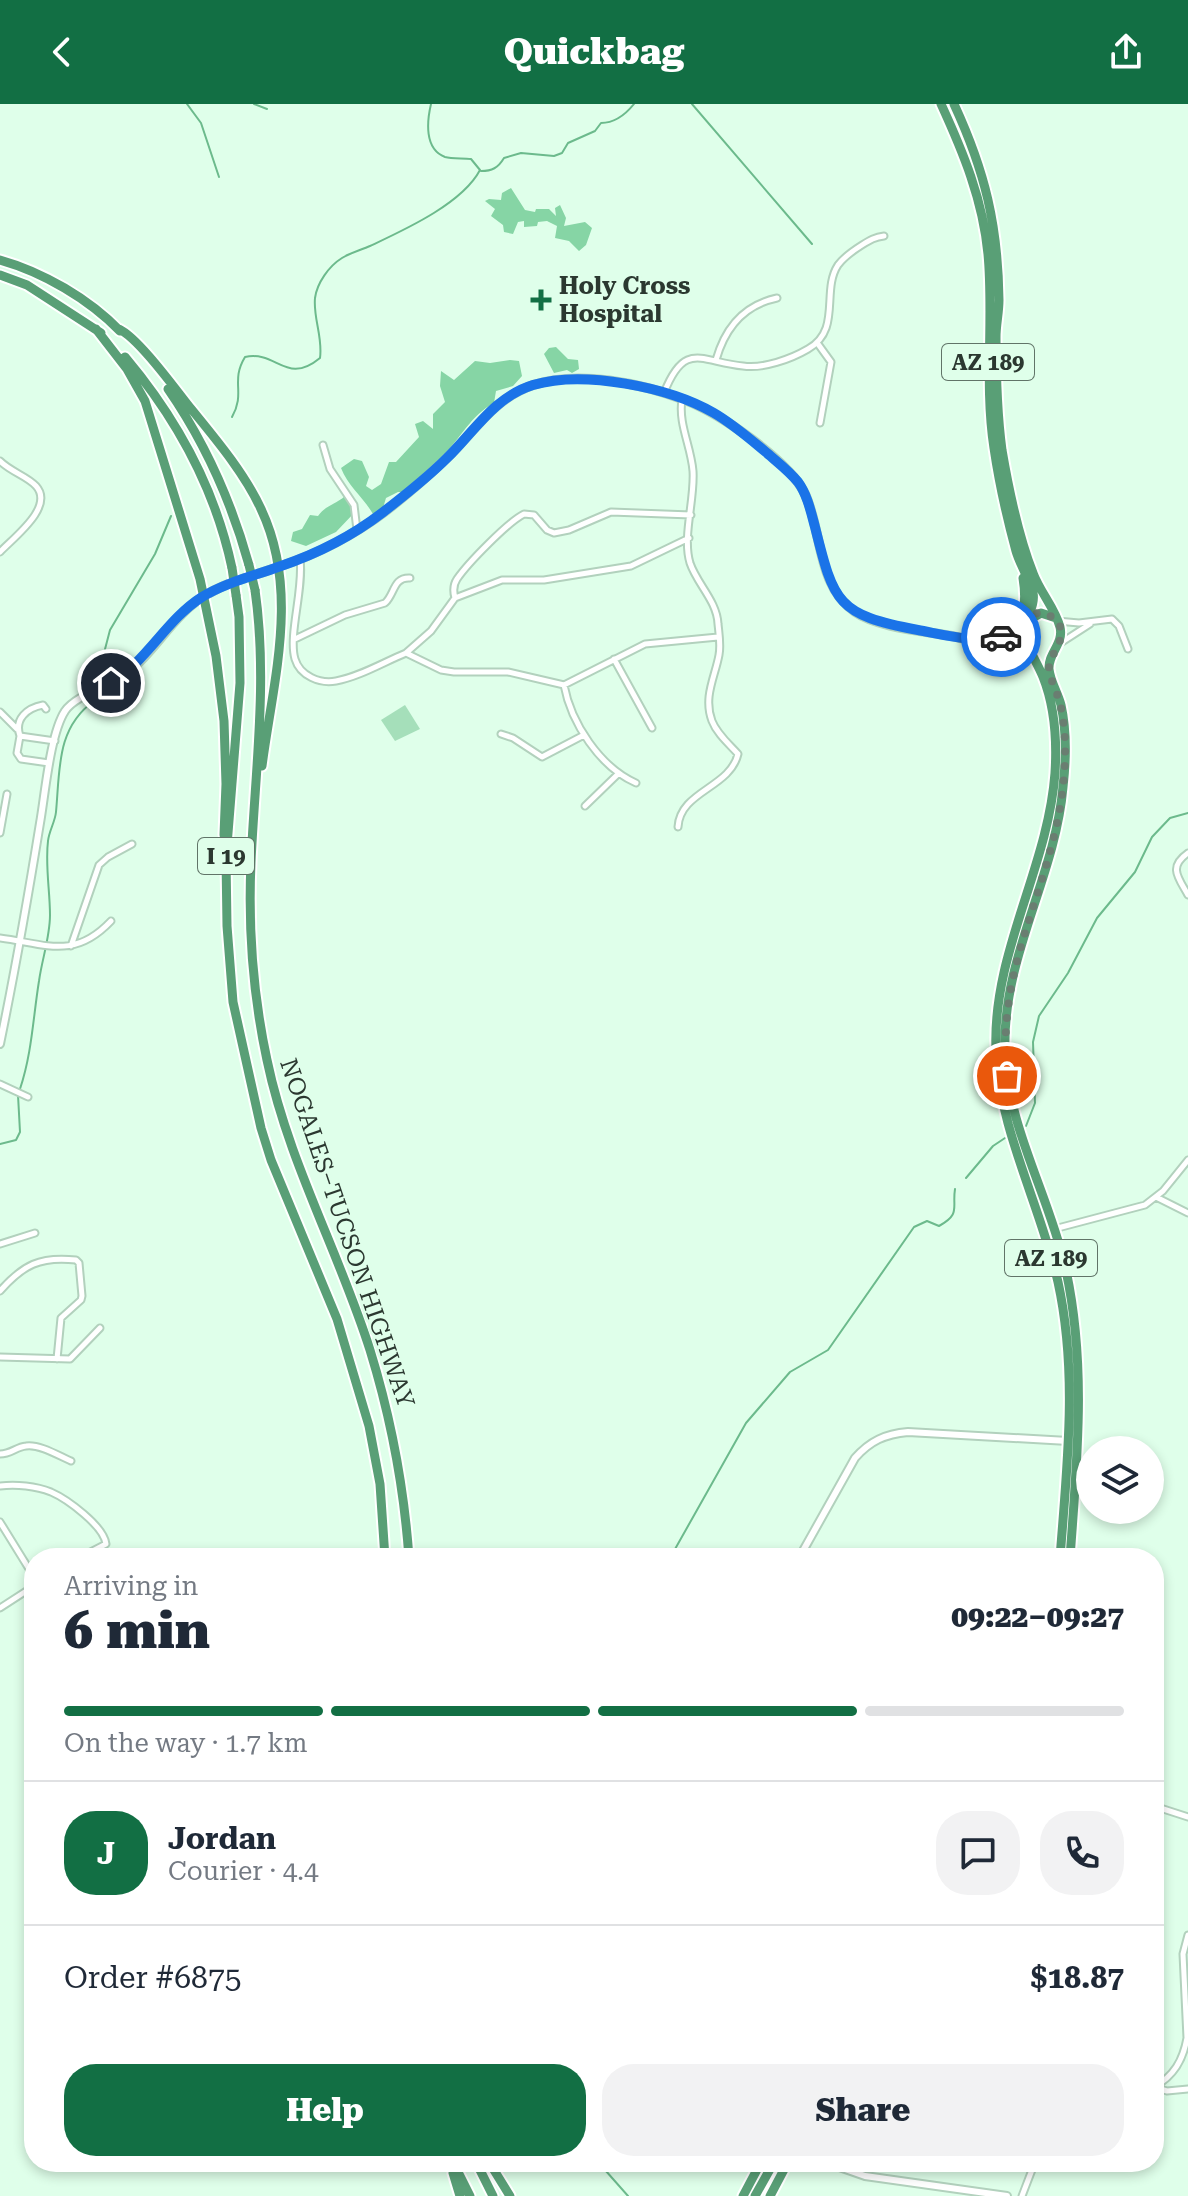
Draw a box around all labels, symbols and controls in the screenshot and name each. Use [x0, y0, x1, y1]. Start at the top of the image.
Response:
icon: back [40, 30, 84, 74]
icon: share [1104, 30, 1148, 74]
text: Quickbag [504, 31, 684, 73]
place label: Holy Cross Hospital [559, 272, 691, 328]
marker: Holy Cross Hospital [530, 289, 552, 311]
road number: AZ 189 [942, 344, 1034, 380]
courier [961, 597, 1041, 677]
icon: car [979, 615, 1023, 659]
pin [77, 649, 145, 717]
icon: home [89, 661, 133, 705]
road number: I 19 [198, 838, 254, 874]
pin [973, 1042, 1041, 1110]
icon: bag [985, 1054, 1029, 1098]
street label: NOGALES–TUCSON HIGHWAY [274, 1055, 420, 1412]
road number: AZ 189 [1005, 1240, 1097, 1276]
map controls [1076, 1436, 1164, 1524]
button: layers [1076, 1436, 1164, 1524]
text: Arriving in [64, 1571, 198, 1601]
text: 09:22–09:27 [951, 1599, 1124, 1634]
text: 6 min [64, 1600, 210, 1661]
text: On the way · 1.7 km [64, 1728, 308, 1758]
button: chat [936, 1811, 1020, 1895]
button: phone [1040, 1811, 1124, 1895]
text: Jordan [168, 1821, 276, 1856]
text: J [97, 1836, 115, 1871]
text: Courier · 4.4 [168, 1856, 318, 1886]
text: Order #6875 [64, 1960, 242, 1995]
text: $18.87 [1031, 1960, 1124, 1995]
button: Help [64, 2064, 586, 2156]
button: Share [602, 2064, 1124, 2156]

